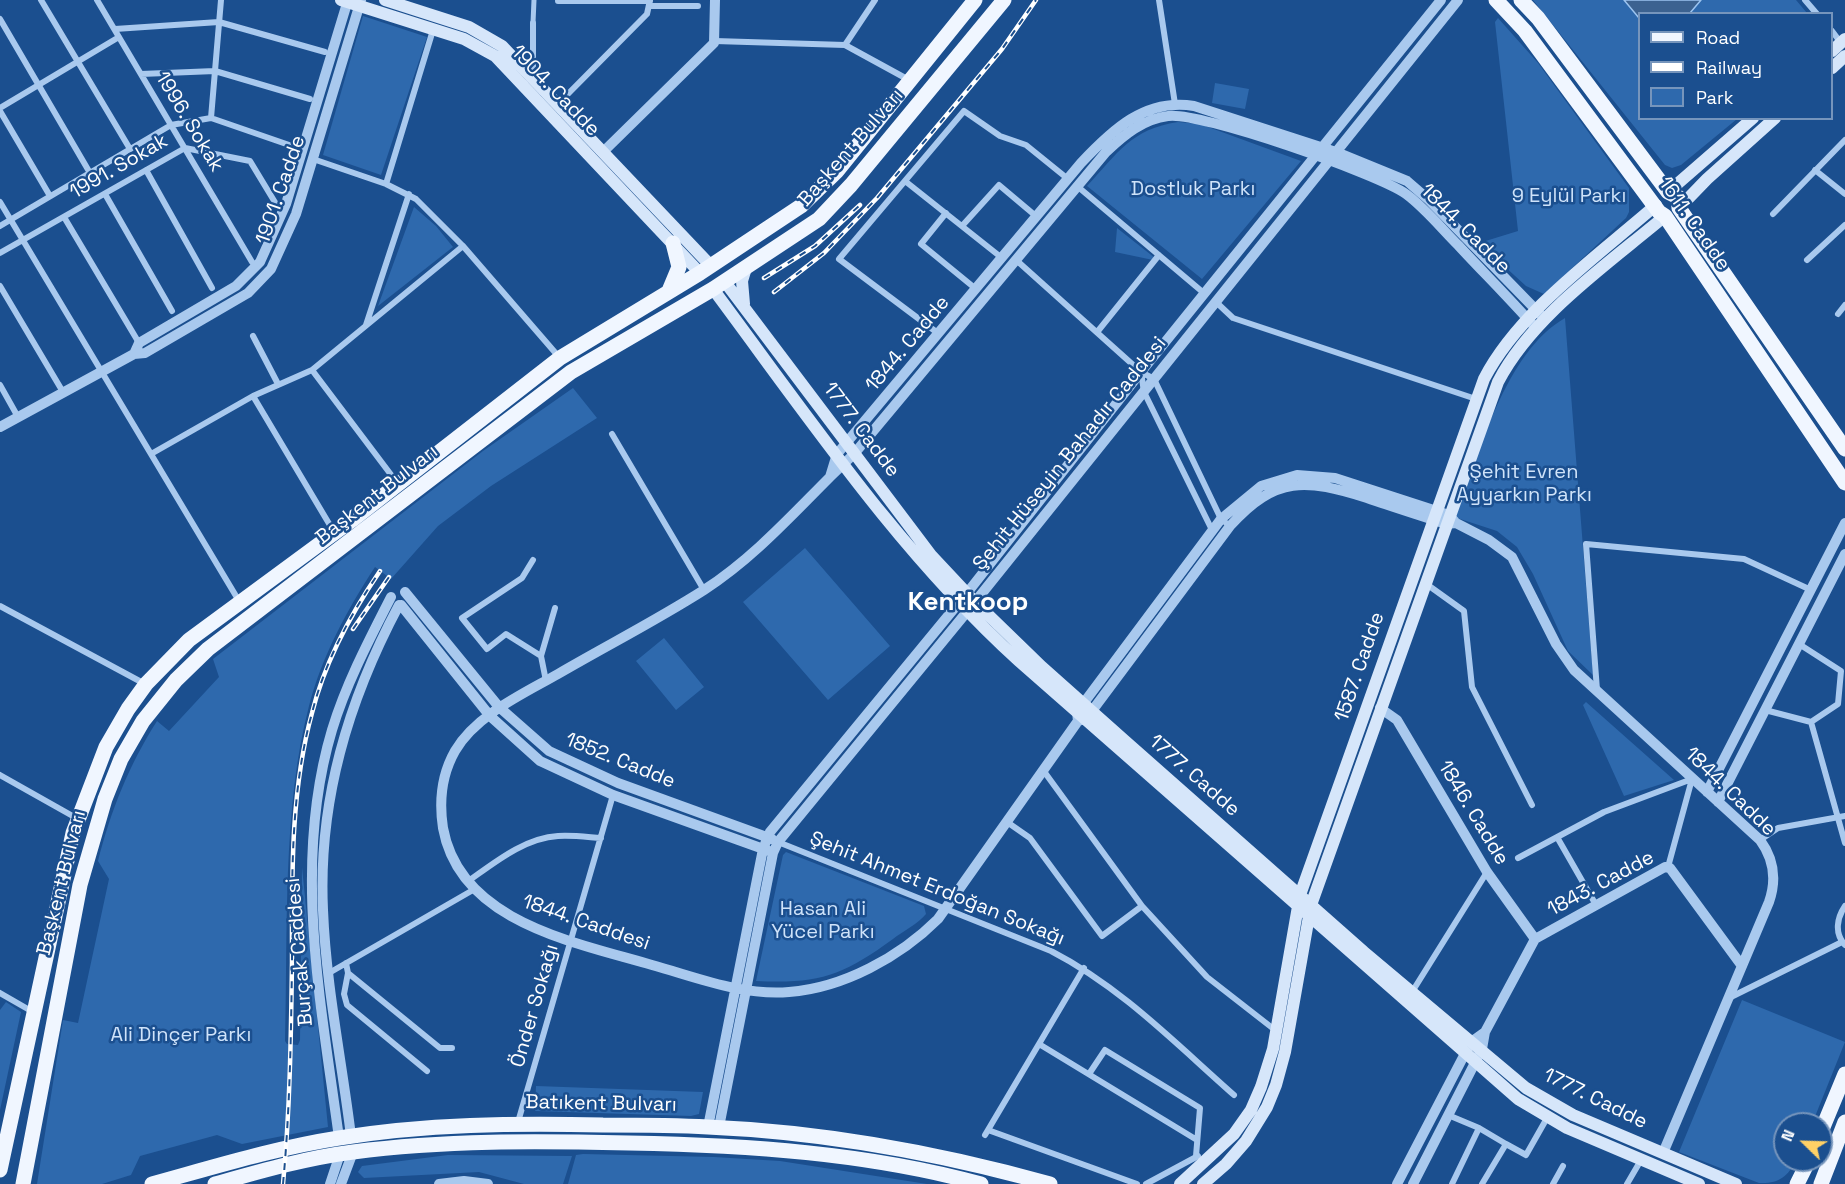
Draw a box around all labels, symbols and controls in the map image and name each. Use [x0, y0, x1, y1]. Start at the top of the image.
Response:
legend [1638, 12, 1833, 120]
text: Road [1696, 26, 1740, 49]
street label: 1904. Cadde [505, 40, 605, 142]
text: Railway [1696, 56, 1762, 79]
street label: 1996. Sokak [150, 68, 228, 176]
street label: Başkent Bulvarı [793, 84, 909, 212]
text: Park [1696, 86, 1733, 109]
street label: 1991. Sokak [66, 129, 172, 205]
street label: 1901. Cadde [251, 132, 311, 248]
street label: 1611. Cadde [1653, 172, 1735, 276]
park label: Dostluk Parkı [1131, 178, 1255, 202]
street label: 1844. Cadde [1415, 179, 1515, 279]
park label: 9 Eylül Parkı [1512, 185, 1626, 209]
street label: 1844. Cadde [861, 291, 955, 397]
street label: Şehit Hüseyin Bahadır Caddesi [968, 332, 1172, 576]
street label: 1777. Cadde [817, 378, 905, 482]
street label: Başkent Bulvarı [311, 440, 443, 550]
park label: Şehit Evren Ayyarkın Parkı [1456, 461, 1592, 508]
district label: Kentkoop [908, 587, 1028, 619]
street label: 1587. Cadde [1330, 609, 1390, 725]
street label: 1852. Cadde [561, 728, 679, 794]
street label: 1777. Cadde [1144, 730, 1244, 822]
street label: 1844. Cadde [1679, 742, 1781, 842]
street label: 1846. Cadde [1432, 756, 1514, 870]
street label: Başkent Bulvarı [32, 808, 92, 958]
street label: Şehit Ahmet Erdoğan Sokağı [806, 827, 1068, 951]
street label: 1843. Cadde [1544, 846, 1658, 922]
street label: Burçak Caddesi [282, 877, 318, 1027]
street label: 1844. Caddesi [519, 890, 653, 956]
park label: Hasan Ali Yücel Parkı [771, 898, 875, 945]
street label: Önder Sokağı [506, 942, 564, 1070]
park label: Ali Dinçer Parkı [111, 1024, 251, 1048]
street label: 1777. Cadde [1539, 1064, 1651, 1134]
street label: Batıkent Bulvarı [525, 1091, 677, 1117]
north arrow [1773, 1112, 1833, 1172]
text: N [1776, 1127, 1800, 1145]

